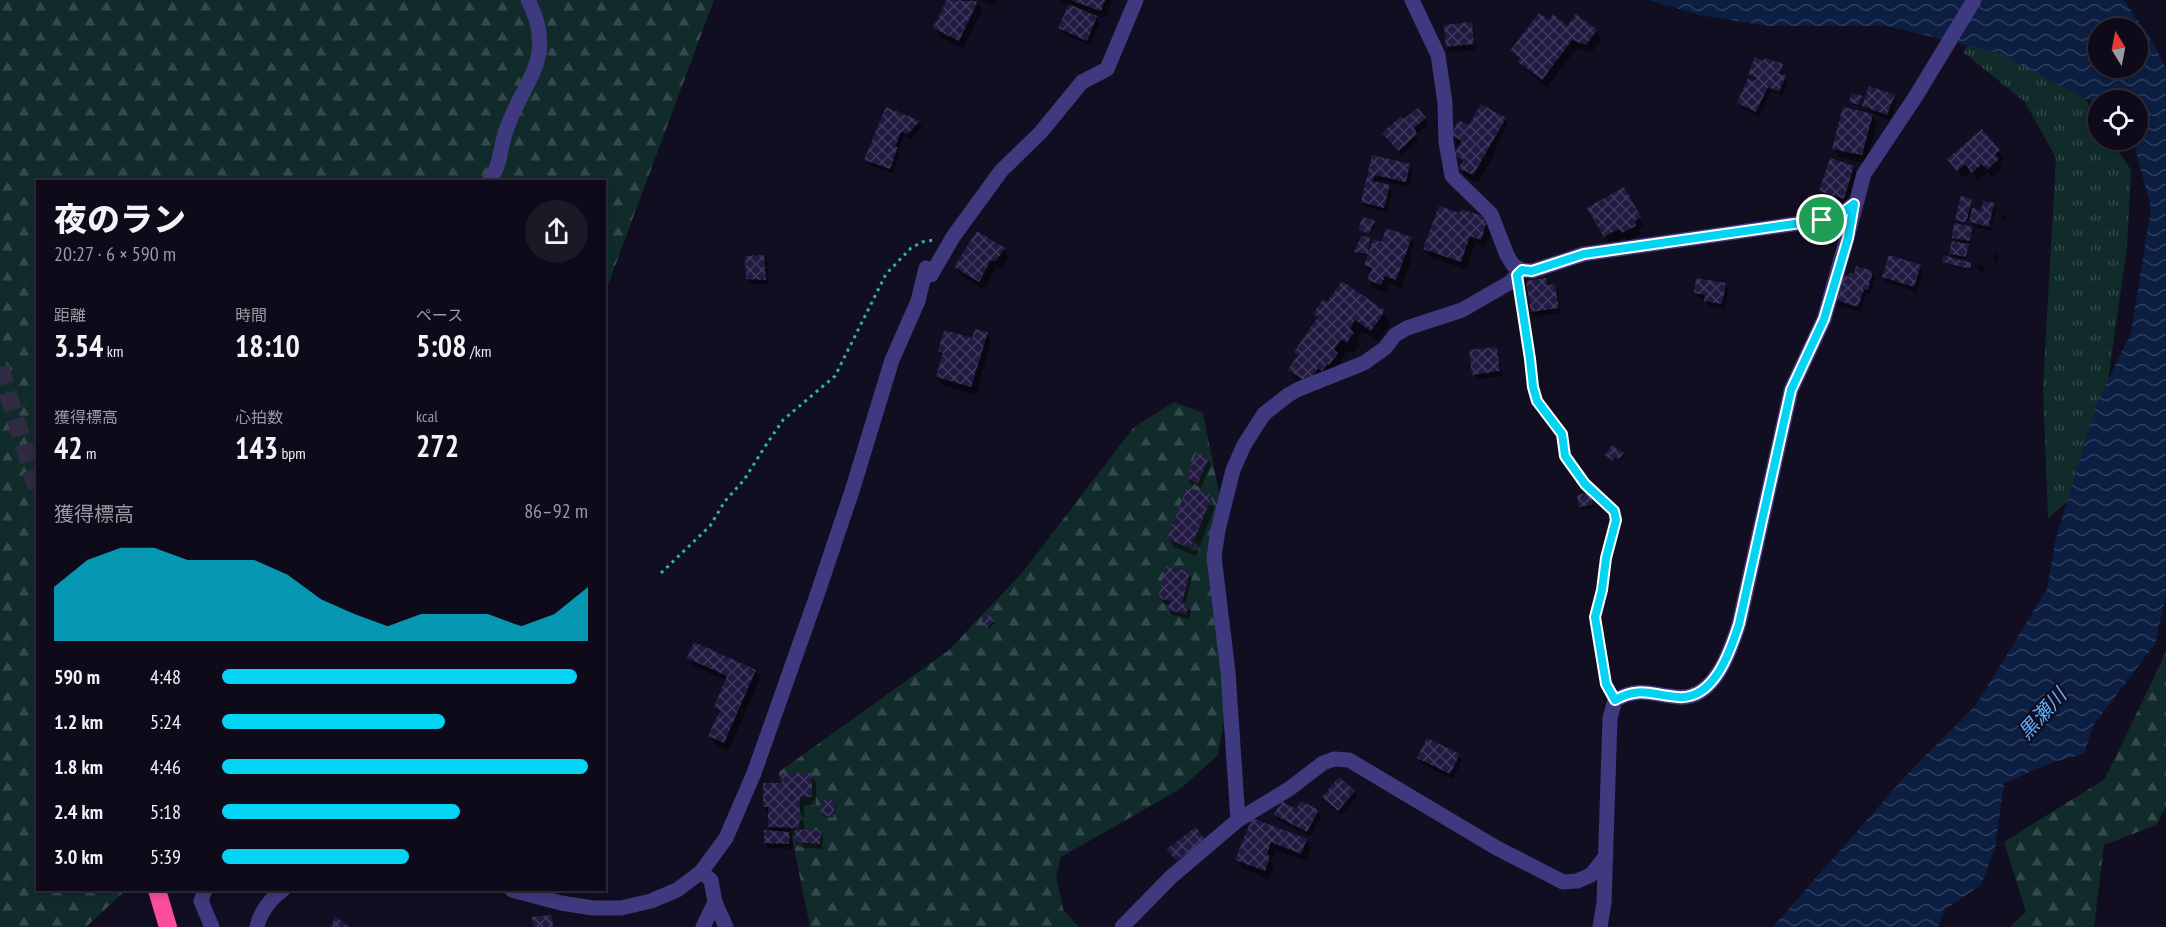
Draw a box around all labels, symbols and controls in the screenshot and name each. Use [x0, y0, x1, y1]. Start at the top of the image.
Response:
north arrow [2088, 18, 2148, 78]
map controls [2088, 18, 2148, 150]
button: locate [2088, 90, 2148, 150]
pin [1796, 194, 1847, 245]
text: 夜のラン [54, 197, 186, 240]
button: share [525, 200, 588, 263]
icon: arrive [1805, 203, 1838, 236]
text: 20:27 · 6 × 590 m [54, 241, 176, 267]
text: 距離 [54, 305, 86, 325]
text: 時間 [235, 305, 267, 325]
text: ペース [416, 305, 463, 325]
text: 3.54 [54, 326, 103, 365]
text: 18:10 [235, 326, 300, 365]
text: 5:08 [416, 326, 467, 365]
text: km [103, 341, 123, 361]
text: /km [467, 341, 491, 361]
text: kcal [416, 406, 438, 426]
text: 獲得標高 [54, 407, 118, 427]
text: 心拍数 [235, 407, 283, 427]
text: 272 [416, 426, 459, 465]
text: 42 [54, 428, 83, 467]
text: 143 [235, 428, 278, 467]
text: m [83, 443, 97, 463]
text: bpm [278, 443, 306, 463]
text: 86–92 m [524, 498, 588, 524]
text: 獲得標高 [54, 501, 134, 527]
text: 590 m [54, 664, 100, 690]
text: 4:48 [150, 664, 181, 690]
water label: 黒瀬川 [2012, 682, 2073, 745]
text: 1.2 km [54, 709, 103, 735]
text: 5:24 [150, 709, 181, 735]
text: 1.8 km [54, 754, 103, 780]
text: 4:46 [150, 754, 181, 780]
text: 2.4 km [54, 799, 103, 825]
text: 5:18 [150, 799, 181, 825]
text: 3.0 km [54, 844, 103, 870]
text: 5:39 [150, 844, 181, 870]

